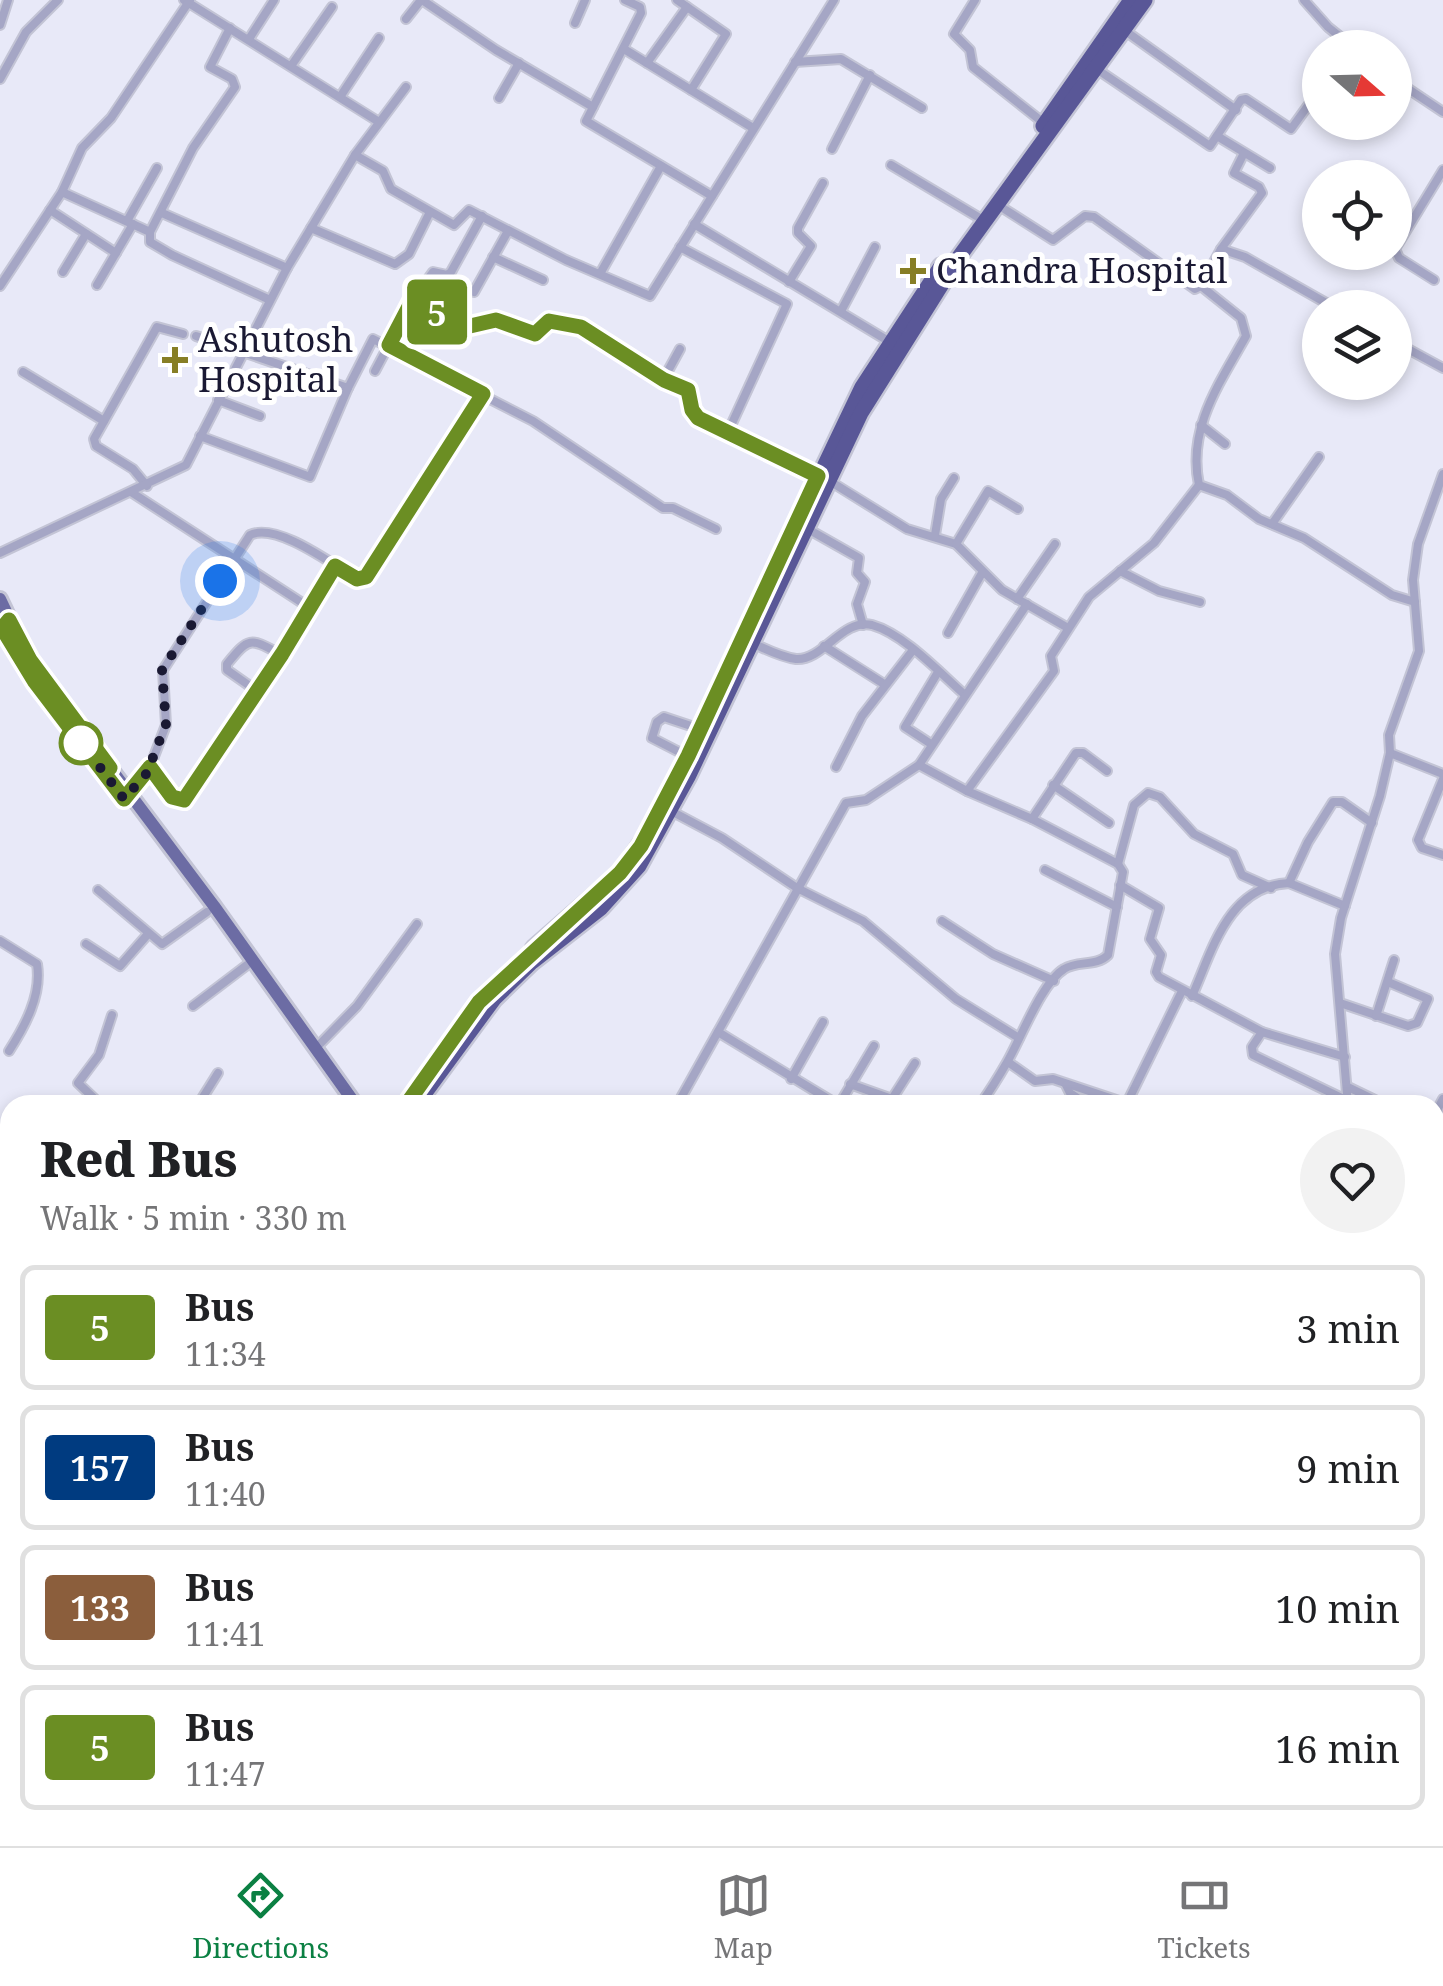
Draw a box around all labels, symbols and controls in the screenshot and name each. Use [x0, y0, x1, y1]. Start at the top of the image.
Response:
north arrow [1302, 30, 1412, 140]
map controls [1302, 30, 1412, 400]
button: locate [1302, 160, 1412, 270]
place label: Chandra Hospital [936, 246, 1228, 293]
marker: Chandra Hospital [900, 258, 926, 284]
line badge: 5 [404, 280, 470, 344]
text: 5 [427, 289, 447, 336]
button: layers [1302, 290, 1412, 400]
place label: Ashutosh Hospital [198, 315, 353, 402]
marker: Ashutosh Hospital [162, 347, 188, 373]
your location [195, 556, 245, 606]
unlabelled marker [60, 722, 102, 764]
text: Red Bus [40, 1126, 237, 1191]
button: heart [1300, 1128, 1405, 1233]
text: Walk · 5 min · 330 m [40, 1196, 347, 1239]
text: Bus [185, 1280, 254, 1332]
text: 3 min [1296, 1302, 1400, 1354]
text: 5 [90, 1304, 110, 1351]
text: 11:34 [185, 1332, 266, 1375]
text: Bus [185, 1420, 254, 1472]
text: 9 min [1296, 1442, 1400, 1494]
text: 157 [70, 1444, 130, 1491]
text: 11:40 [185, 1472, 266, 1515]
text: Bus [185, 1560, 254, 1612]
text: 10 min [1275, 1582, 1400, 1634]
text: 133 [70, 1584, 130, 1631]
text: 11:41 [185, 1612, 266, 1655]
text: Bus [185, 1700, 254, 1752]
text: 16 min [1275, 1722, 1400, 1774]
text: 5 [90, 1724, 110, 1771]
text: 11:47 [185, 1752, 266, 1795]
tab: Directions [192, 1868, 329, 1966]
tab: Map [714, 1868, 773, 1966]
tab: Tickets [1158, 1868, 1251, 1966]

